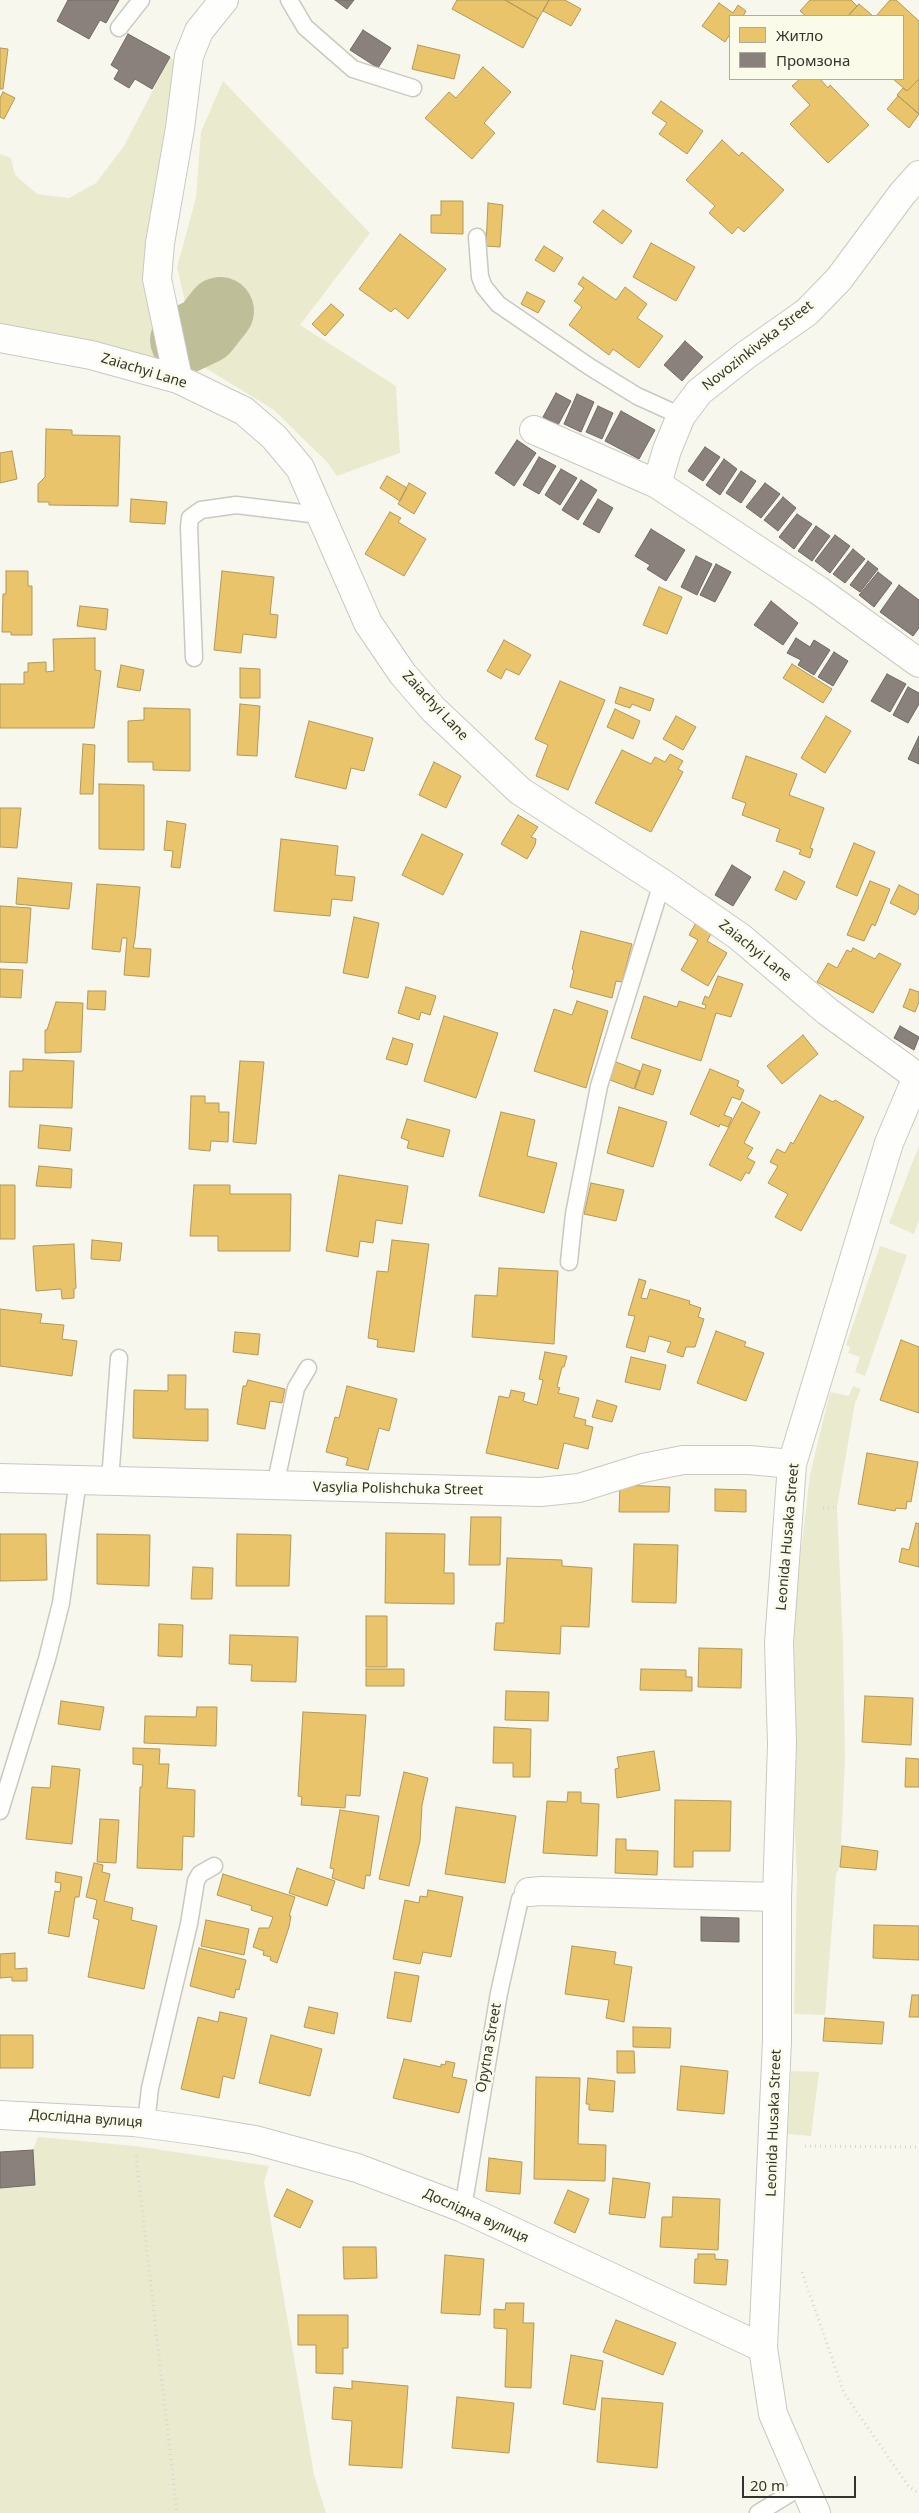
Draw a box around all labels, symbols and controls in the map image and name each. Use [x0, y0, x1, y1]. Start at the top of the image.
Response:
legend [729, 15, 904, 80]
text: Житло [776, 25, 823, 45]
text: Промзона [776, 50, 850, 70]
street label: Novozinkivska Street [699, 297, 817, 395]
street label: Zaiachyi Lane [99, 350, 189, 392]
street label: Zaiachyi Lane [399, 668, 471, 744]
street label: Zaiachyi Lane [715, 917, 795, 985]
street label: Leonida Husaka Street [773, 1463, 803, 1611]
street label: Vasylia Polishchuka Street [313, 1479, 483, 1499]
street label: Opytna Street [473, 2002, 505, 2094]
street label: Leonida Husaka Street [763, 2049, 785, 2197]
street label: Дослідна вулиця [29, 2107, 143, 2131]
street label: Дослідна вулиця [421, 2185, 531, 2247]
scale bar [744, 2466, 858, 2498]
text: 20 m [750, 2475, 785, 2495]

